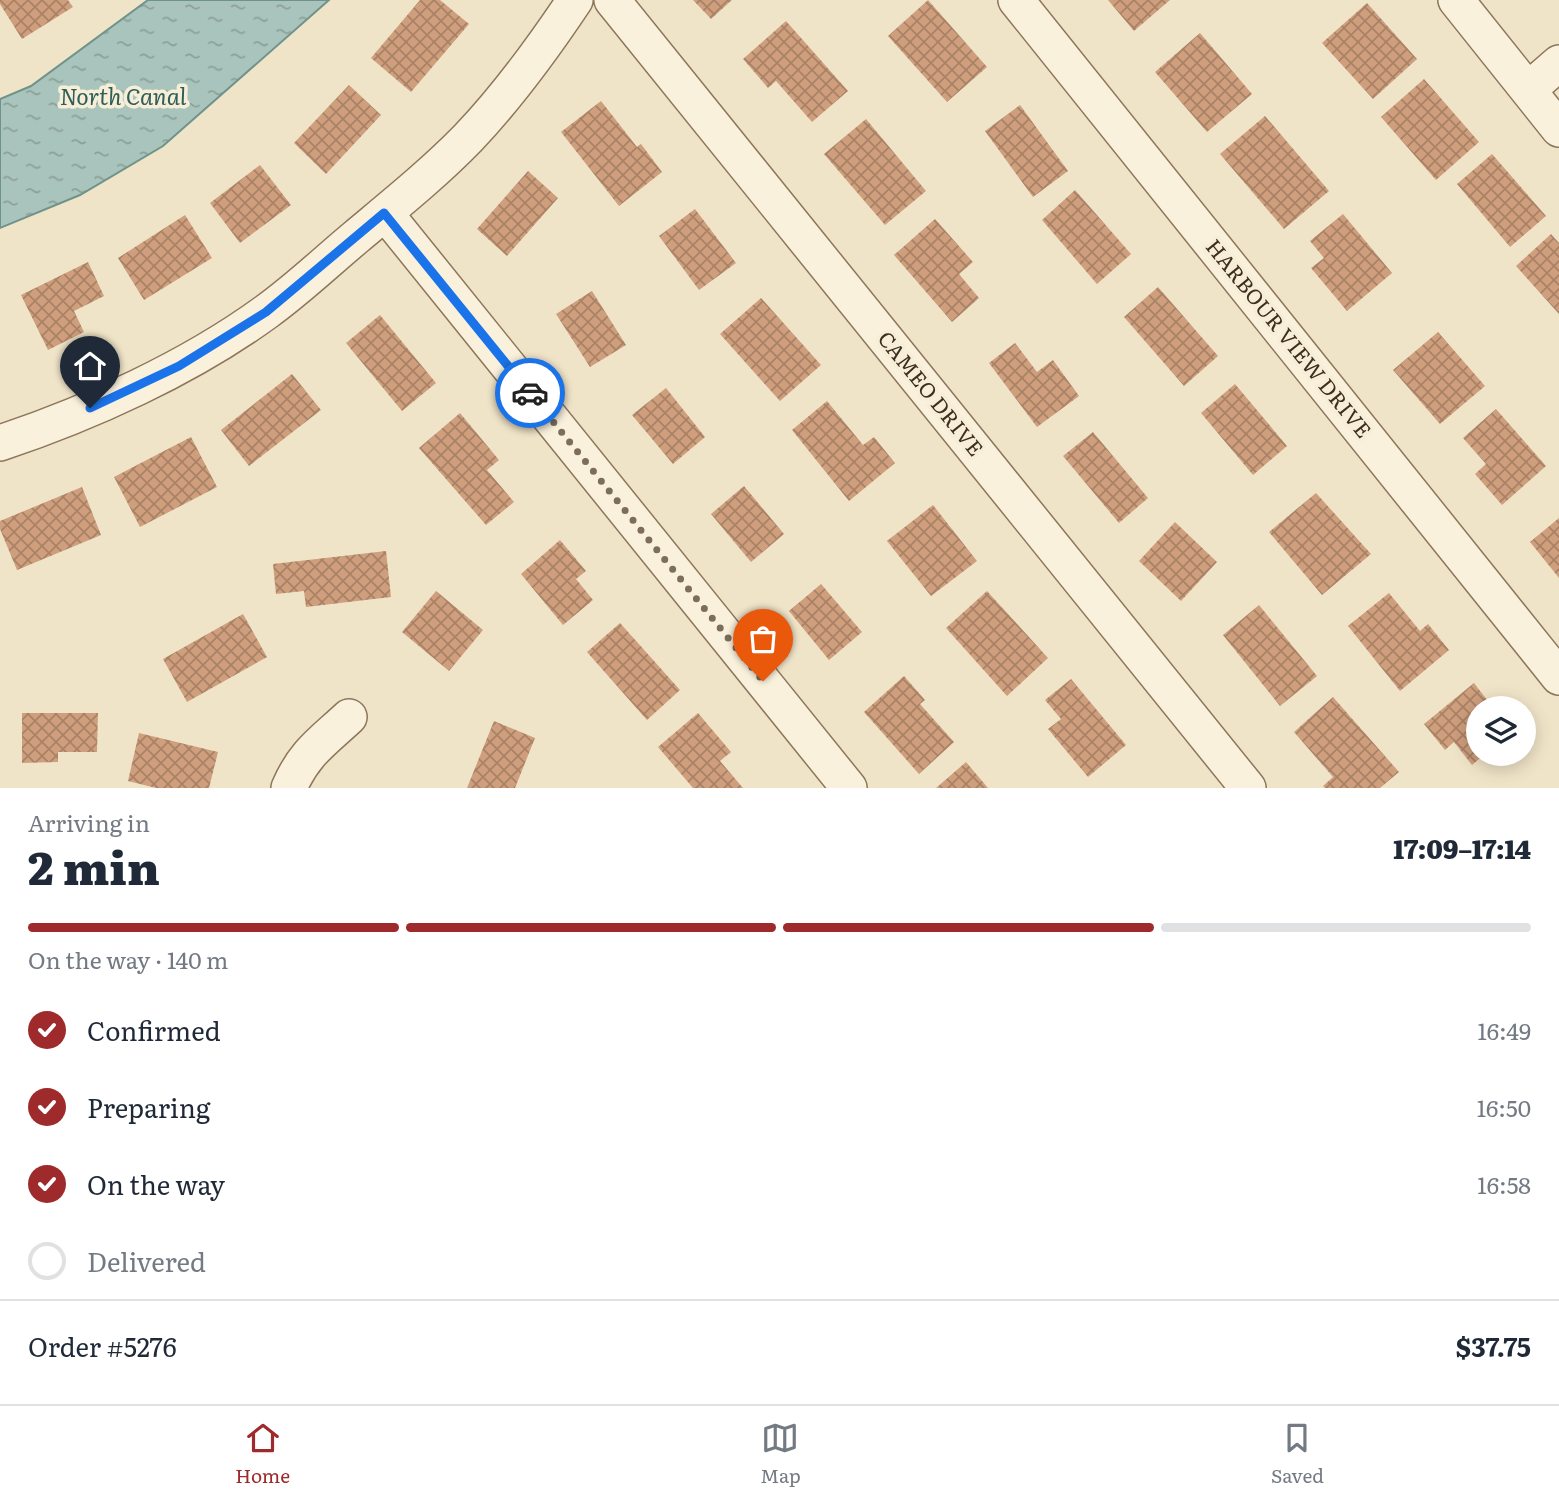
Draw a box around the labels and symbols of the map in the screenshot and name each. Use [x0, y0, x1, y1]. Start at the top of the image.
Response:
water label: North Canal [60, 78, 187, 112]
street label: HARBOUR VIEW DRIVE [1200, 231, 1380, 444]
street label: CAMEO DRIVE [872, 323, 992, 462]
pin [60, 336, 120, 408]
courier [495, 358, 565, 428]
pin [733, 609, 793, 681]

